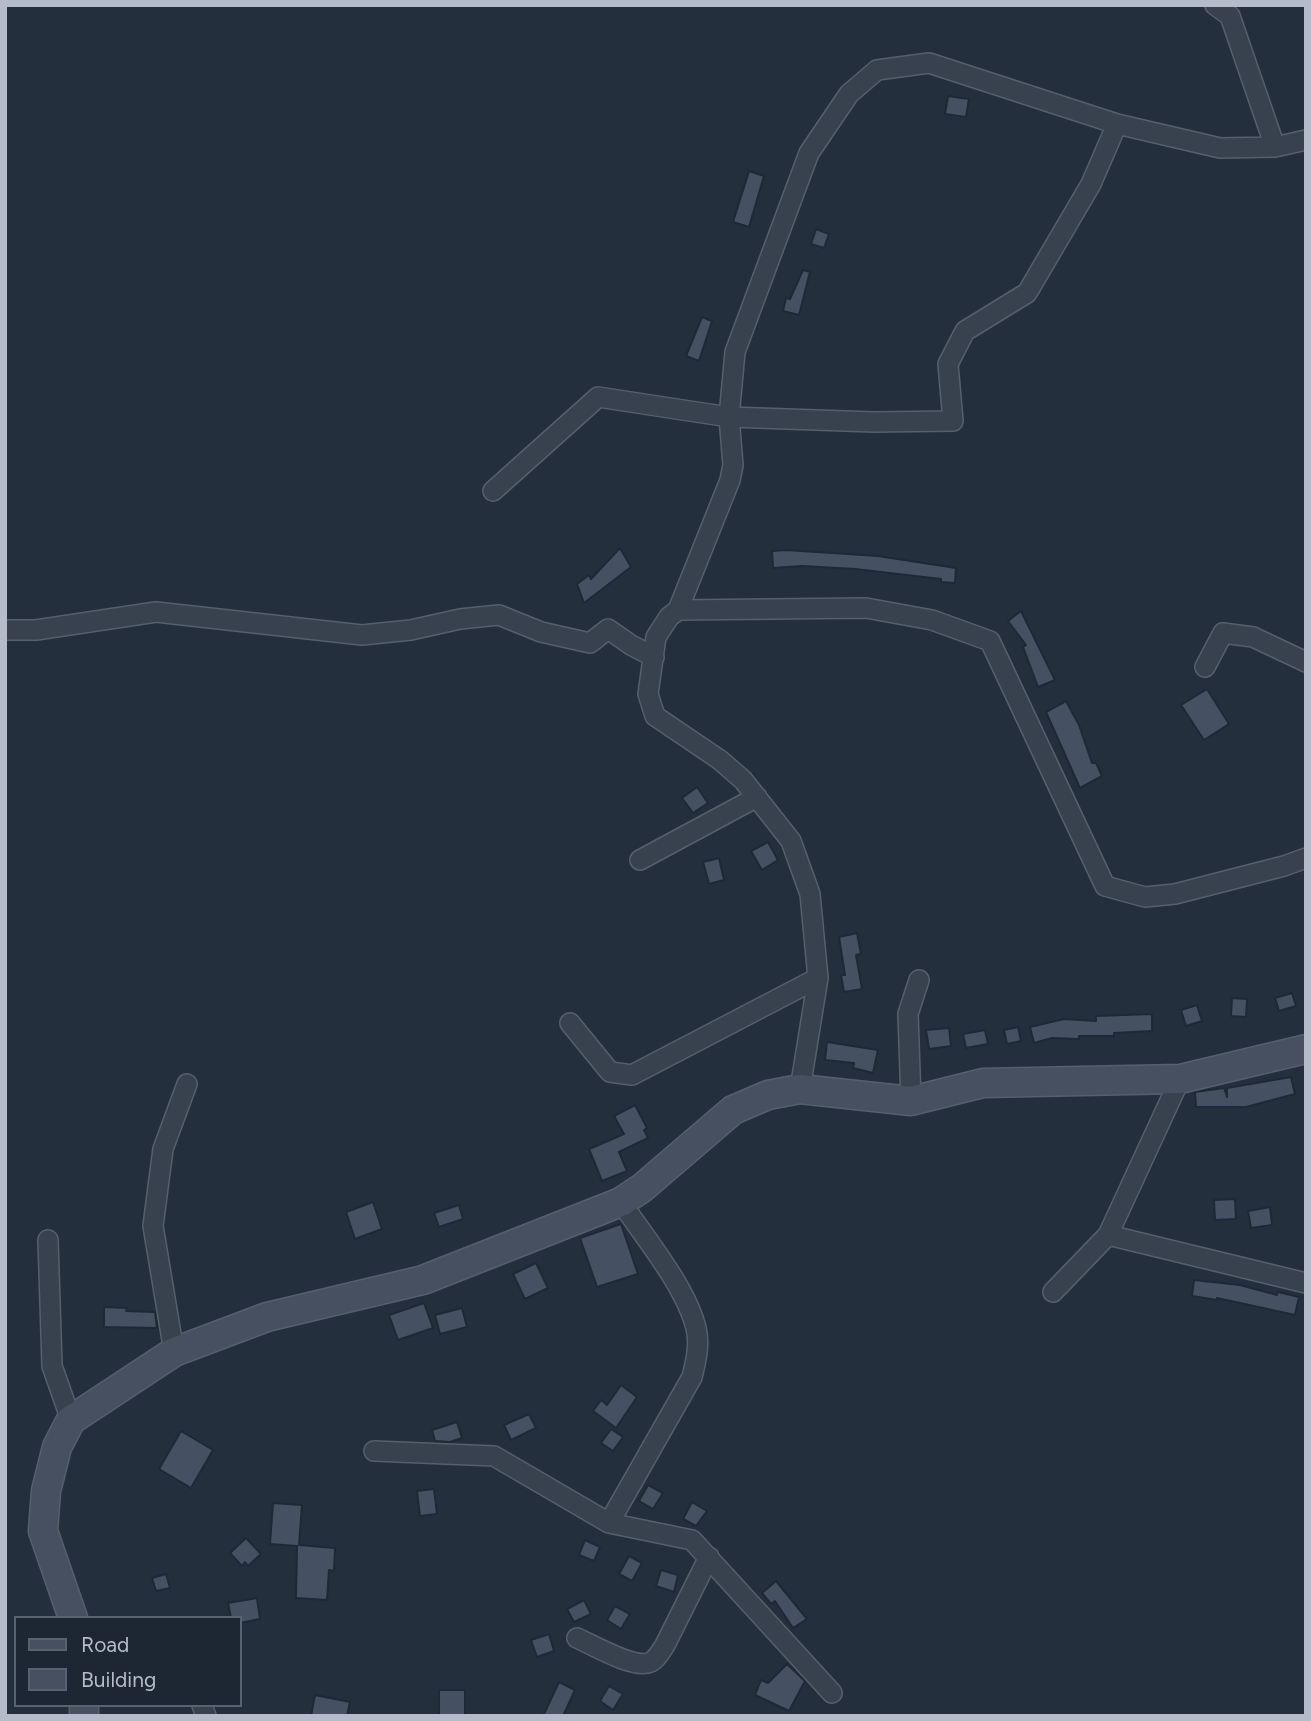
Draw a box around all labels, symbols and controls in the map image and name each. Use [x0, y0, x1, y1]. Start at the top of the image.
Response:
legend [14, 1616, 242, 1707]
text: Road [81, 1632, 129, 1657]
text: Building [81, 1667, 156, 1692]

